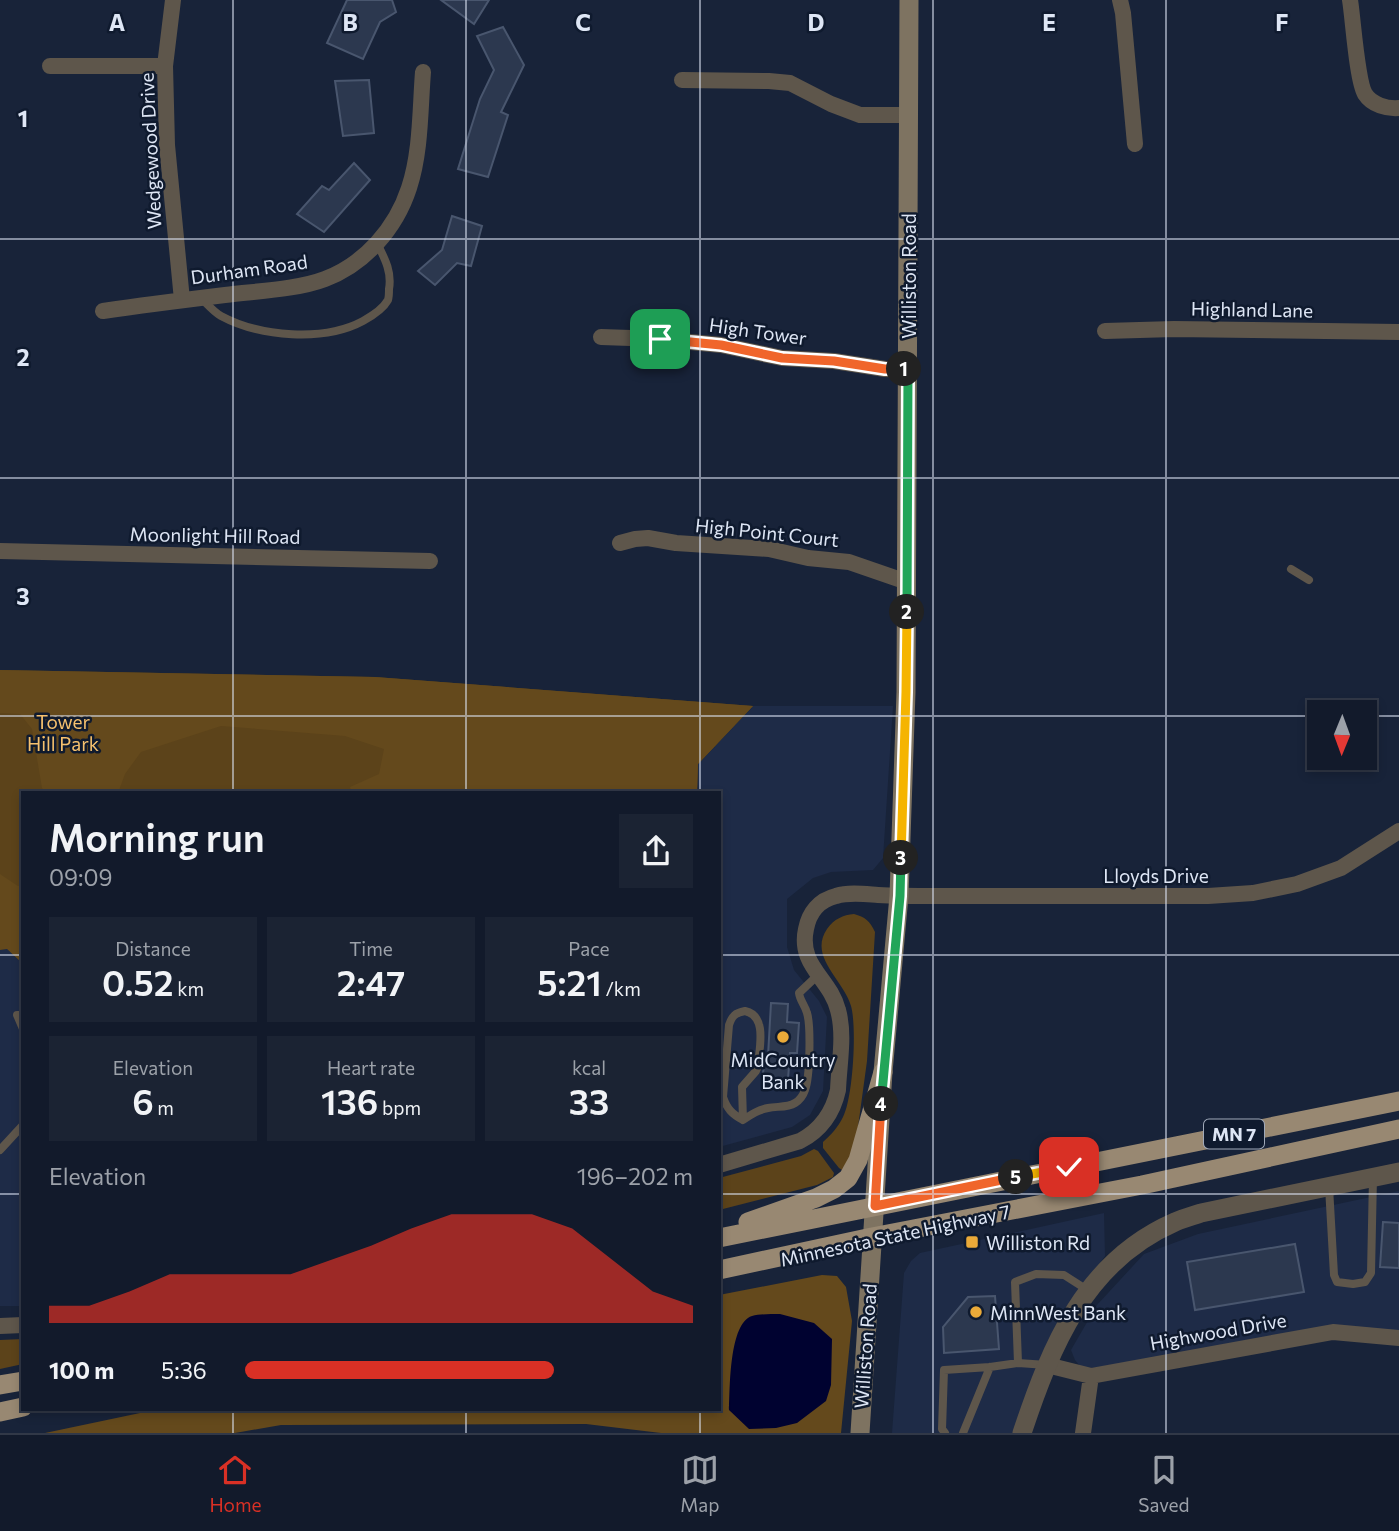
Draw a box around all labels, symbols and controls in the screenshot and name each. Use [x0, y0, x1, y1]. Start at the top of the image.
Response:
text: A [109, 8, 126, 36]
text: B [342, 8, 358, 36]
text: C [575, 8, 591, 36]
text: D [808, 8, 825, 36]
text: E [1042, 8, 1056, 36]
text: F [1275, 8, 1289, 36]
street label: Wedgewood Drive [134, 72, 166, 230]
text: 1 [18, 104, 28, 132]
street label: Williston Road [897, 213, 920, 339]
street label: Durham Road [189, 249, 309, 289]
street label: Highland Lane [1191, 296, 1313, 322]
pin [630, 309, 690, 369]
street label: High Tower [708, 313, 809, 349]
icon: arrive [641, 320, 679, 358]
text: 2 [16, 343, 30, 371]
pin: 1 [886, 352, 922, 386]
text: 1 [899, 357, 908, 380]
street label: High Point Court [694, 513, 840, 551]
street label: Moonlight Hill Road [129, 522, 301, 548]
text: 3 [16, 582, 30, 610]
pin: 2 [890, 594, 925, 630]
text: 2 [901, 600, 912, 623]
north arrow [1307, 700, 1377, 770]
map controls [1307, 700, 1377, 770]
park label: Tower Hill Park [27, 710, 99, 755]
text: Morning run [49, 813, 265, 860]
button: share [619, 814, 693, 888]
pin: 3 [884, 840, 918, 876]
text: 3 [895, 846, 906, 869]
text: 09:09 [49, 863, 112, 891]
street label: Lloyds Drive [1103, 864, 1209, 887]
text: Distance [115, 937, 191, 960]
text: Time [349, 937, 393, 960]
text: Pace [568, 937, 610, 960]
text: 0.52 [102, 960, 174, 1003]
text: 2:47 [337, 960, 405, 1003]
text: 5:21 [537, 960, 602, 1003]
text: km [174, 977, 204, 1000]
text: /km [602, 977, 641, 1000]
marker: MidCountry Bank [775, 1029, 791, 1045]
place label: MidCountry Bank [730, 1048, 836, 1093]
text: Elevation [113, 1056, 193, 1079]
text: Heart rate [327, 1056, 415, 1079]
text: kcal [572, 1056, 606, 1079]
text: 6 [132, 1079, 154, 1122]
text: 136 [321, 1079, 378, 1122]
text: 33 [569, 1079, 609, 1122]
pin: 4 [864, 1086, 898, 1122]
text: 4 [875, 1092, 886, 1115]
text: m [154, 1096, 174, 1119]
text: bpm [378, 1096, 421, 1119]
road number: MN 7 [1204, 1120, 1264, 1148]
pin [1039, 1137, 1099, 1197]
icon: check [1050, 1148, 1088, 1186]
pin: 5 [998, 1160, 1034, 1194]
text: Elevation [49, 1162, 146, 1190]
text: 196–202 m [577, 1162, 693, 1190]
text: 5 [1010, 1165, 1021, 1188]
street label: Minnesota State Highway 7 [778, 1199, 1012, 1271]
place label: Williston Rd [986, 1231, 1090, 1254]
marker: Williston Rd [964, 1234, 980, 1250]
street label: Williston Road [849, 1283, 881, 1409]
place label: MinnWest Bank [990, 1301, 1126, 1324]
marker: MinnWest Bank [968, 1304, 984, 1320]
street label: Highwood Drive [1148, 1308, 1288, 1354]
text: 100 m [49, 1356, 114, 1384]
text: 5:36 [161, 1356, 207, 1384]
tab: Home [209, 1451, 262, 1516]
tab: Map [680, 1451, 720, 1516]
tab: Saved [1138, 1451, 1190, 1516]

